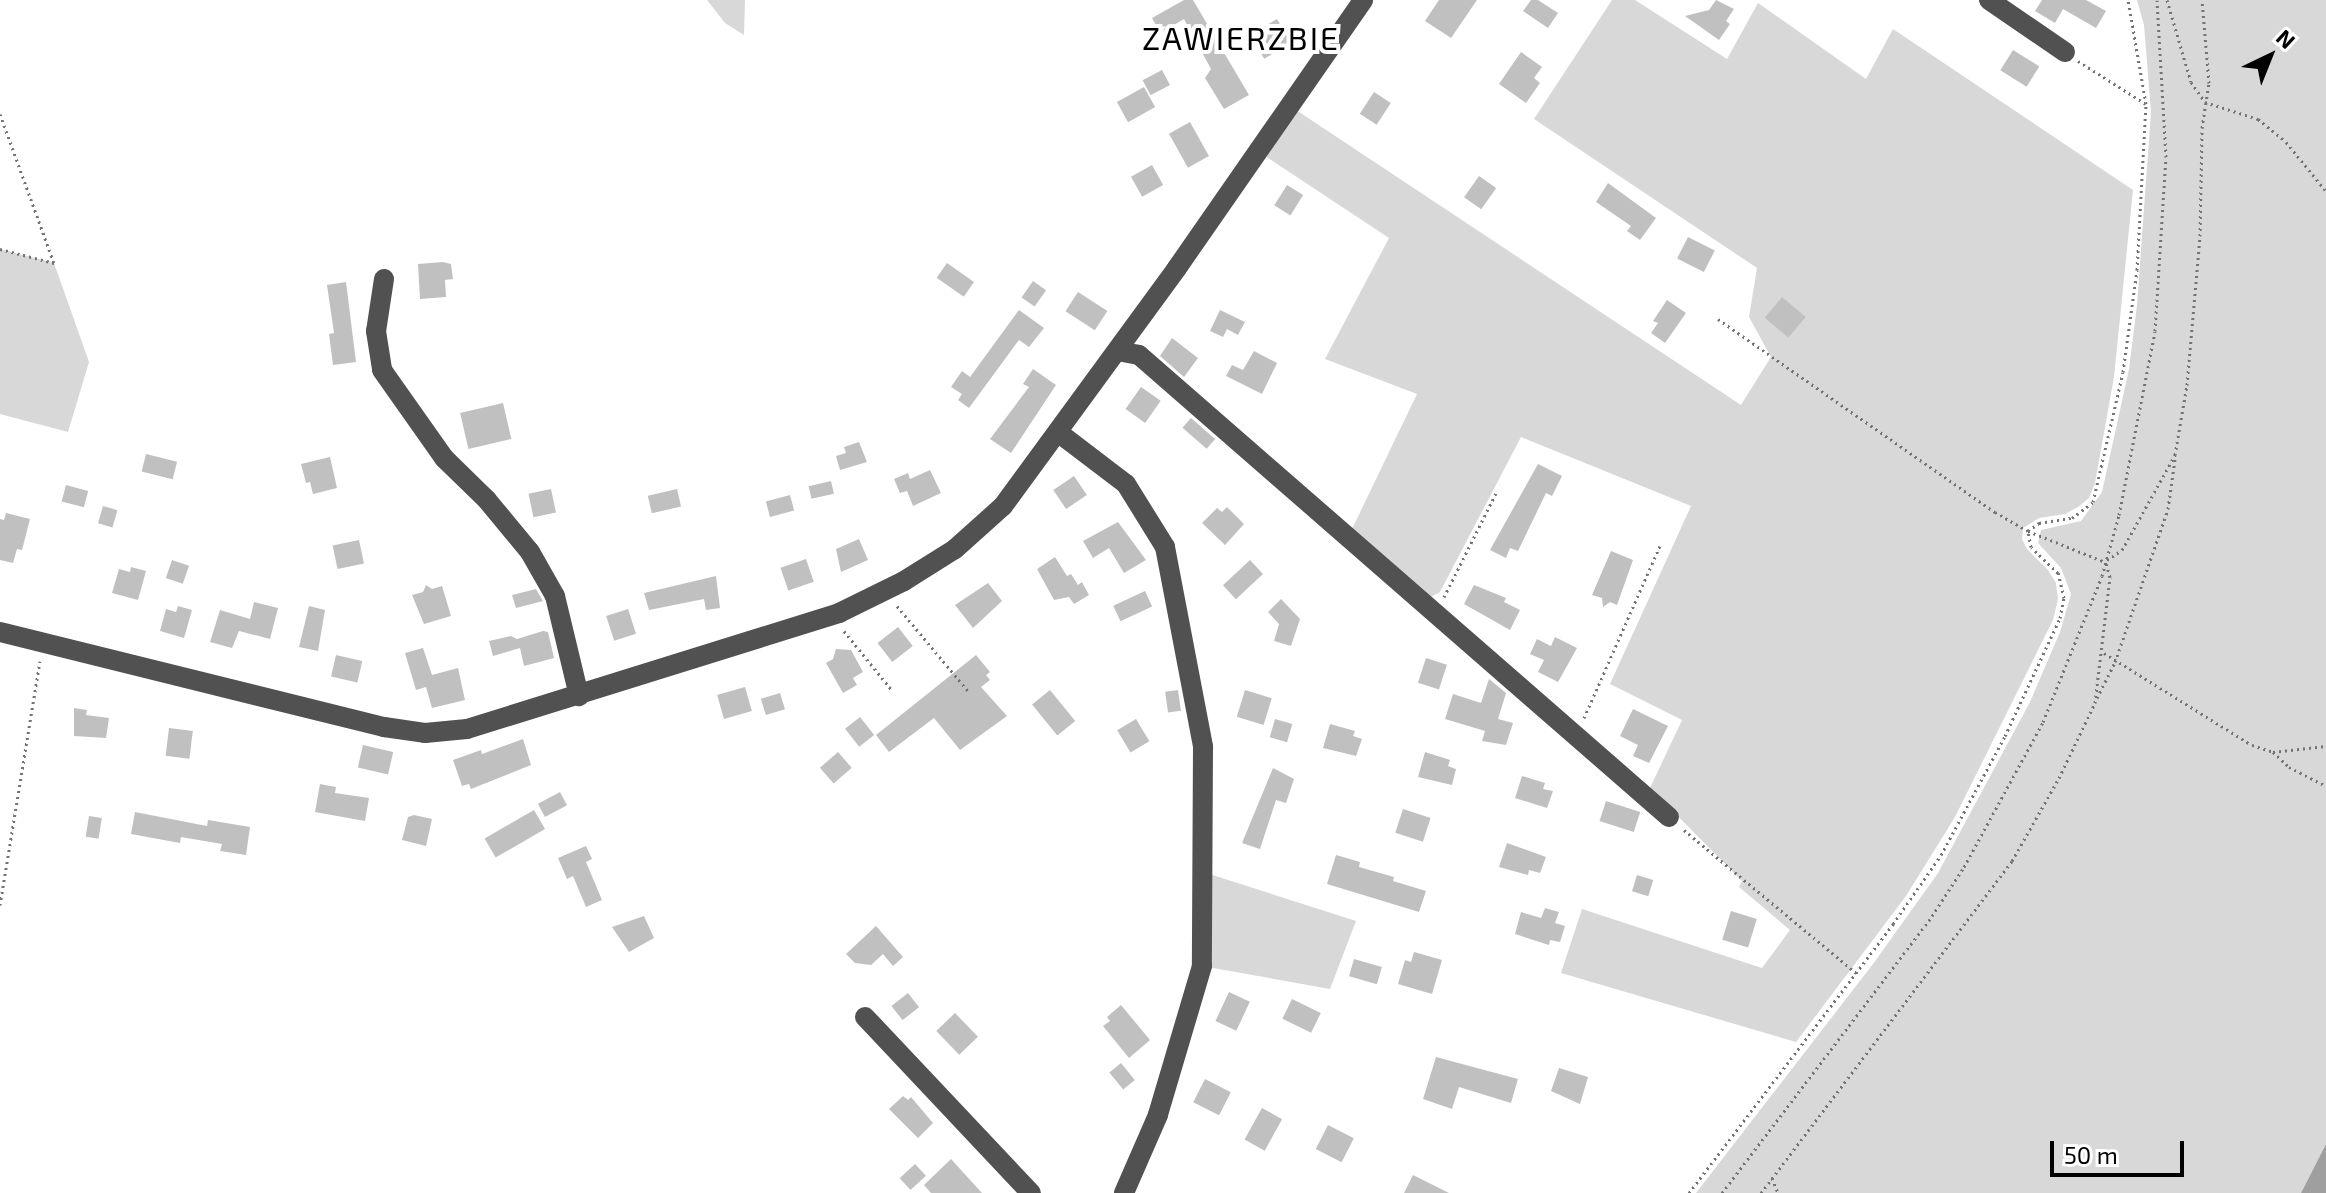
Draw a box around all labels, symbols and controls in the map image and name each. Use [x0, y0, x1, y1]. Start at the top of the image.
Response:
north arrow [2230, 16, 2310, 96]
district label: ZAWIERZBIE [1142, 18, 1340, 56]
text: N [2272, 24, 2301, 53]
scale bar [2054, 1125, 2188, 1175]
text: 50 m [2064, 1140, 2118, 1169]

